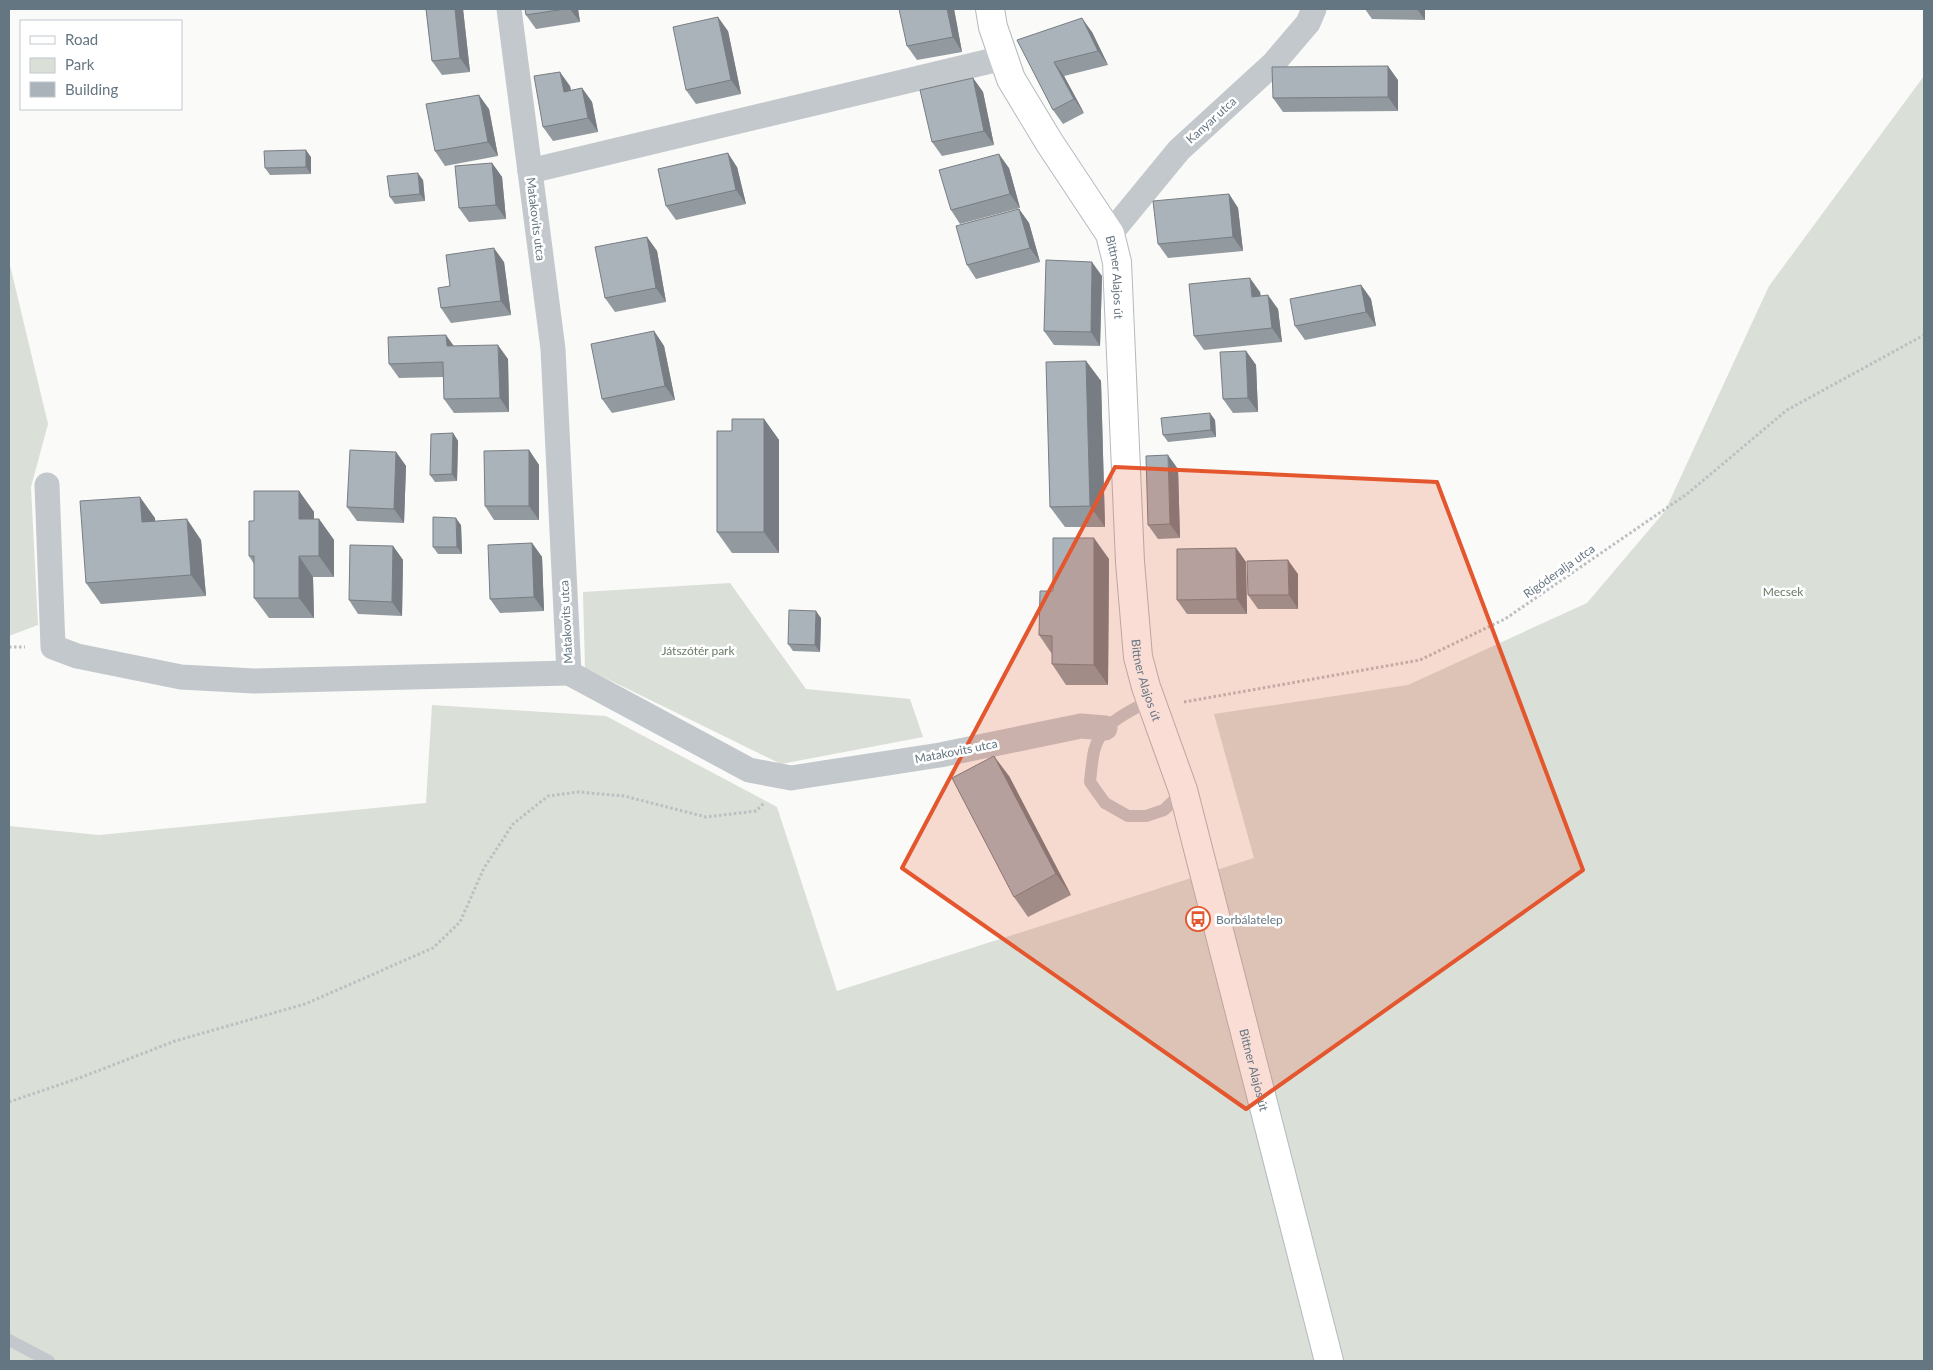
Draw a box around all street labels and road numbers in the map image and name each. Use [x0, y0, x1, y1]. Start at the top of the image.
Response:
street label: Kanyar utca [1183, 94, 1239, 146]
street label: Matakovits utca [523, 176, 549, 262]
street label: Bittner Alajos út [1103, 234, 1127, 320]
street label: Rigóderalja utca [1520, 541, 1598, 601]
street label: Matakovits utca [556, 580, 576, 664]
street label: Bittner Alajos út [1129, 638, 1165, 724]
street label: Matakovits utca [913, 736, 999, 766]
street label: Bittner Alajos út [1237, 1027, 1272, 1113]

